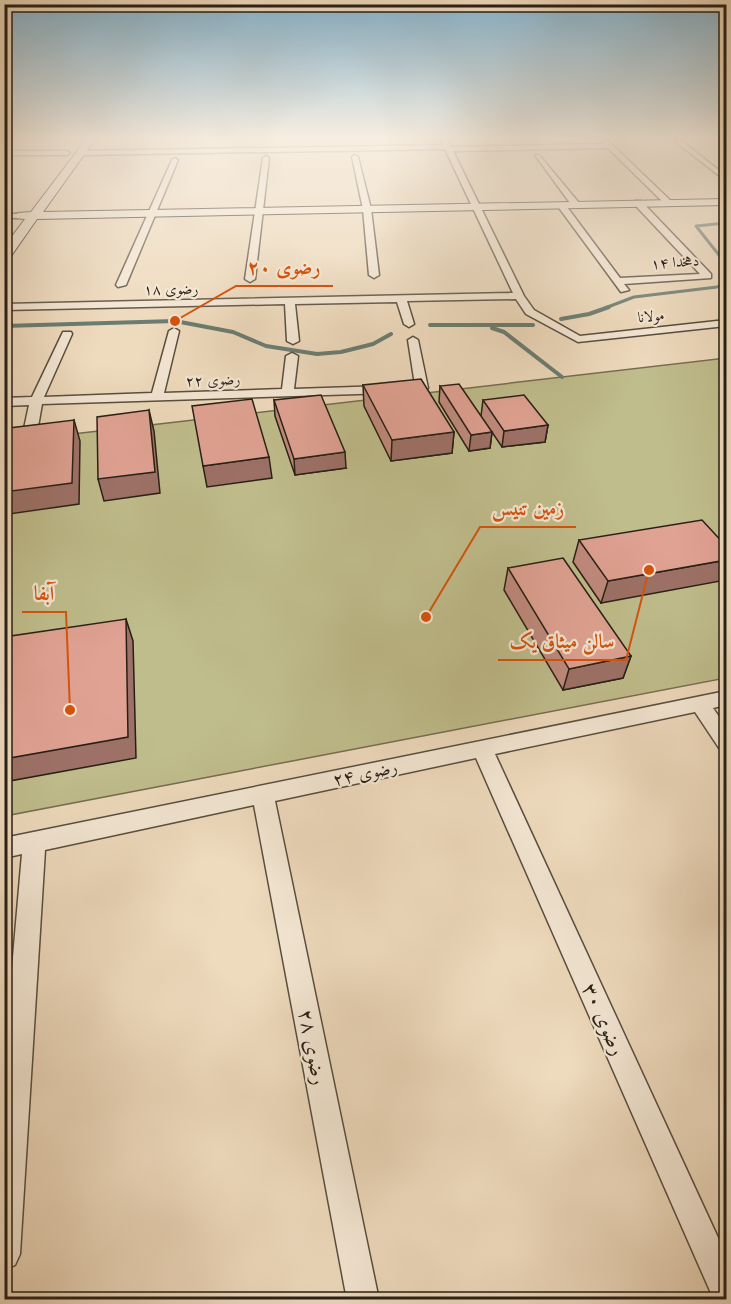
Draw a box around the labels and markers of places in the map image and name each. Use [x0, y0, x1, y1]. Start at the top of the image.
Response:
callout: رضوی ۲۰ [236, 248, 333, 286]
callout: زمین تنیس [480, 489, 576, 527]
callout: آبفا [22, 574, 66, 612]
callout: سالن میثاق یک [498, 622, 626, 660]

